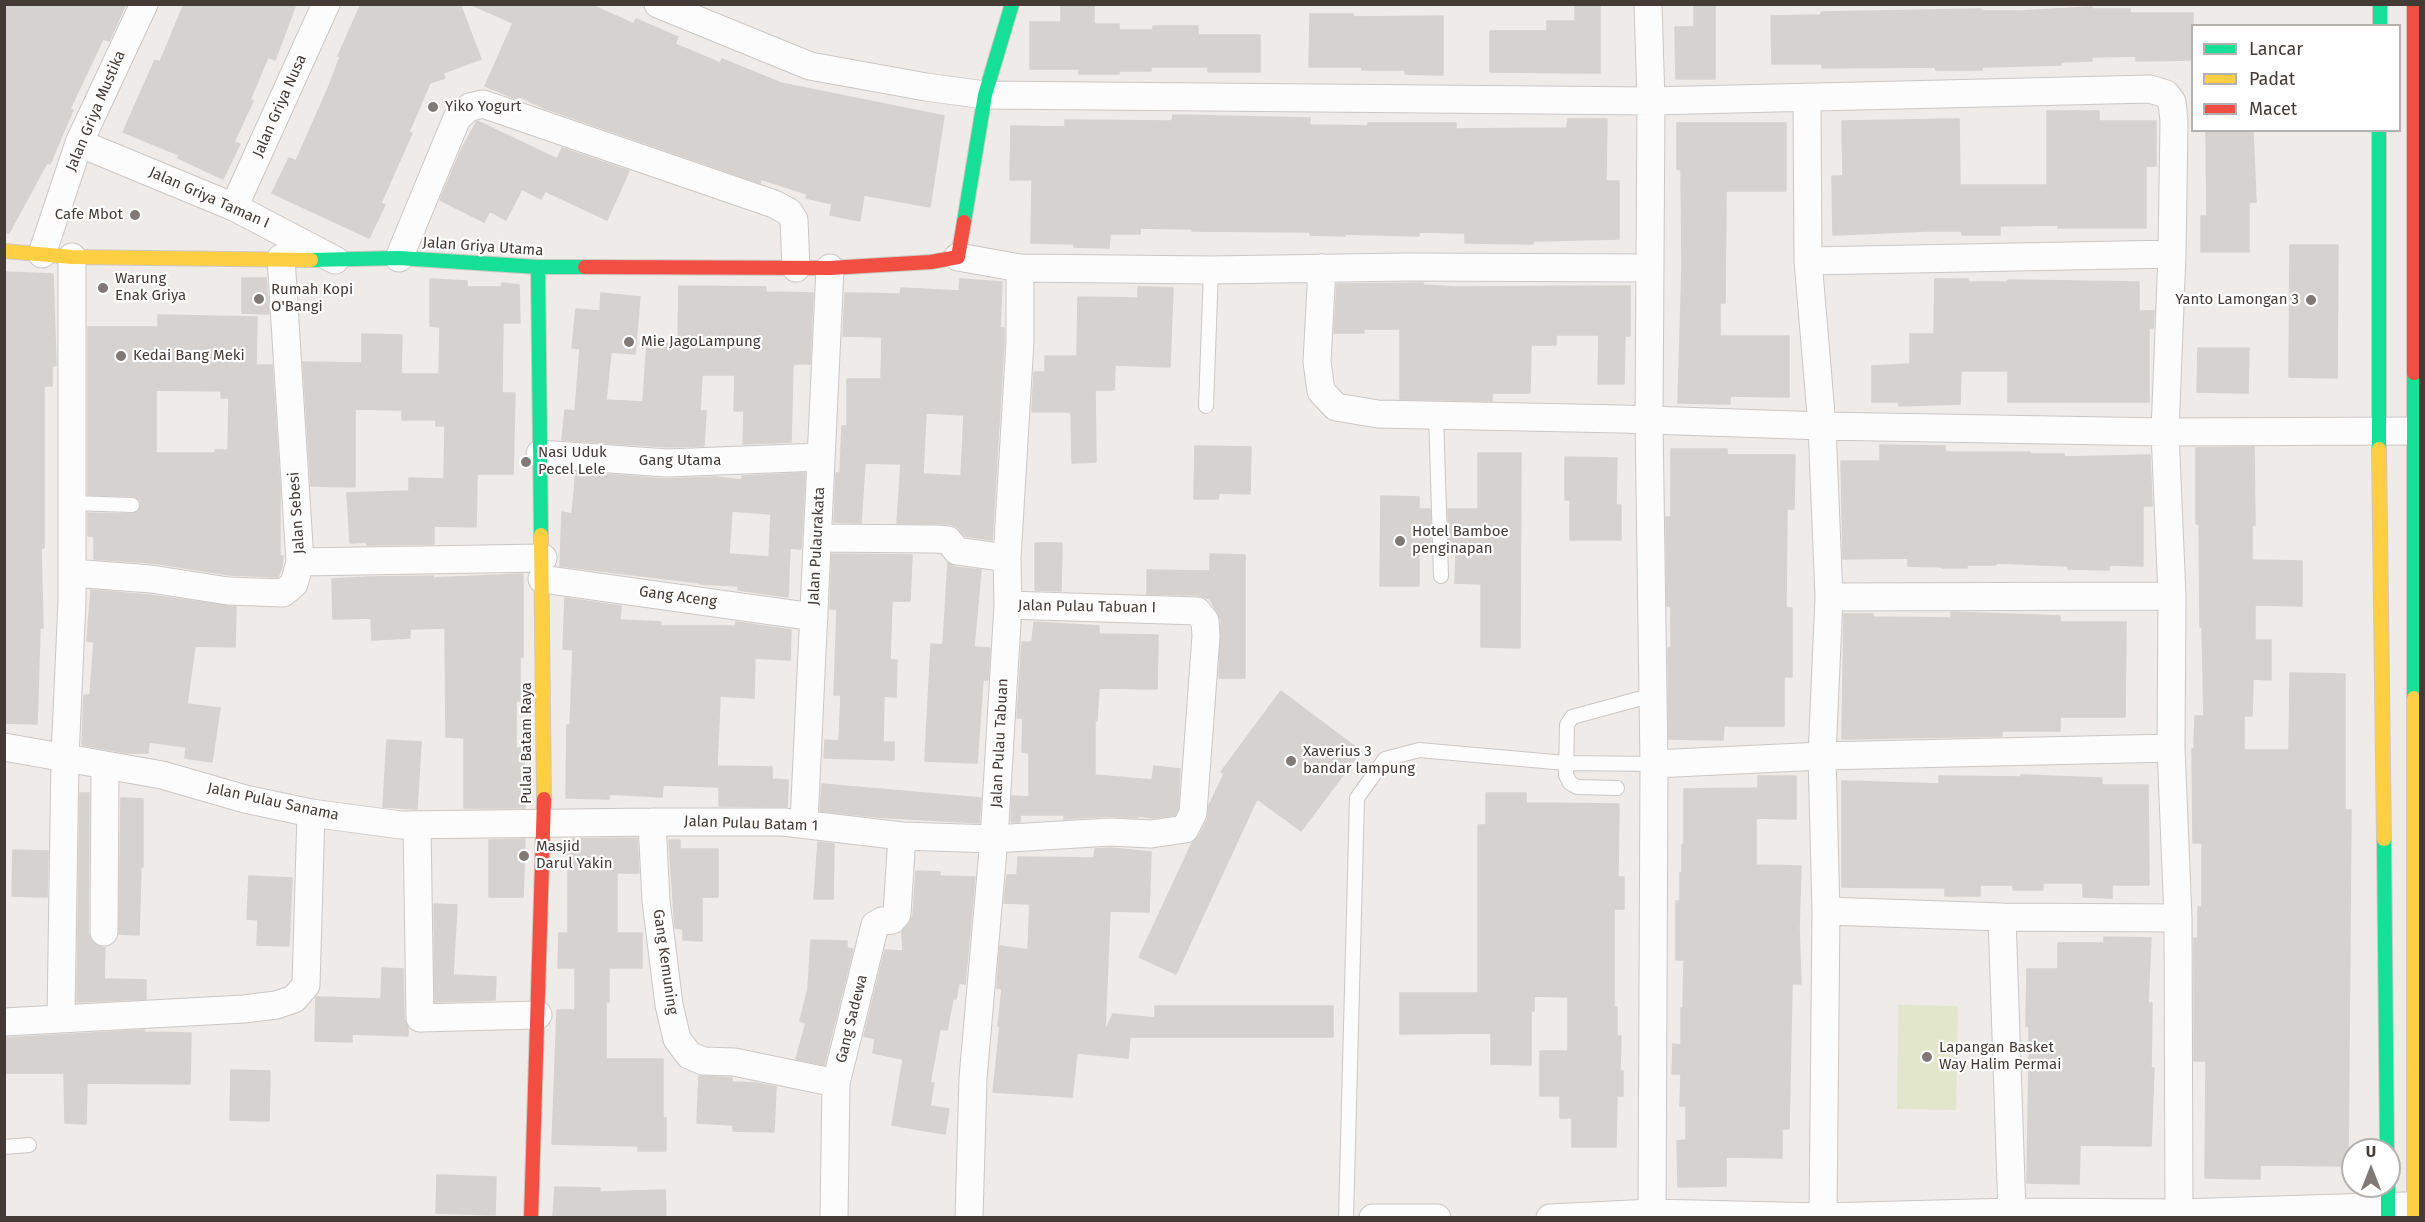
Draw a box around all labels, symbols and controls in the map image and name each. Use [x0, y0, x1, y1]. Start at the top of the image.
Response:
legend [2191, 24, 2401, 132]
text: Lancar [2249, 38, 2303, 60]
street label: Jalan Griya Mustika [62, 48, 130, 174]
street label: Jalan Griya Nusa [249, 52, 311, 160]
text: Padat [2249, 68, 2295, 90]
place label: Yiko Yogurt [445, 98, 521, 116]
text: Macet [2249, 98, 2297, 120]
marker: Yiko Yogurt [426, 100, 440, 114]
street label: Jalan Griya Taman I [146, 163, 272, 233]
place label: Cafe Mbot [55, 206, 123, 224]
marker: Cafe Mbot [128, 208, 142, 222]
street label: Jalan Griya Utama [422, 234, 544, 260]
place label: Warung Enak Griya [115, 270, 186, 305]
marker: Warung Enak Griya [96, 281, 110, 295]
place label: Rumah Kopi O'Bangi [271, 281, 353, 316]
place label: Yanto Lamongan 3 [2175, 291, 2299, 309]
marker: Rumah Kopi O'Bangi [252, 292, 266, 306]
marker: Yanto Lamongan 3 [2304, 293, 2318, 307]
place label: Mie JagoLampung [641, 333, 761, 351]
marker: Mie JagoLampung [622, 335, 636, 349]
place label: Kedai Bang Meki [133, 347, 245, 365]
marker: Kedai Bang Meki [114, 349, 128, 363]
place label: Nasi Uduk Pecel Lele [538, 444, 607, 479]
street label: Gang Utama [639, 452, 721, 470]
marker: Nasi Uduk Pecel Lele [519, 455, 533, 469]
street label: Jalan Sebesi [285, 471, 309, 555]
street label: Jalan Pulaurakata [805, 486, 829, 606]
place label: Hotel Bamboe penginapan [1412, 523, 1509, 558]
marker: Hotel Bamboe penginapan [1393, 534, 1407, 548]
street label: Gang Aceng [638, 583, 718, 611]
street label: Jalan Pulau Tabuan I [1018, 597, 1156, 617]
street label: Jalan Pulau Tabuan [988, 678, 1012, 808]
street label: Pulau Batam Raya [518, 682, 536, 804]
place label: Xaverius 3 bandar lampung [1303, 743, 1415, 778]
marker: Xaverius 3 bandar lampung [1284, 754, 1298, 768]
street label: Jalan Pulau Sanama [205, 779, 341, 825]
street label: Jalan Pulau Batam 1 [684, 813, 818, 835]
place label: Masjid Darul Yakin [536, 838, 612, 873]
marker: Masjid Darul Yakin [517, 849, 531, 863]
street label: Gang Kemuning [649, 908, 681, 1016]
street label: Gang Sadewa [832, 973, 872, 1065]
place label: Lapangan Basket Way Halim Permai [1939, 1039, 2061, 1074]
marker: Lapangan Basket Way Halim Permai [1920, 1050, 1934, 1064]
north arrow [2341, 1138, 2401, 1198]
text: U [2366, 1142, 2376, 1161]

